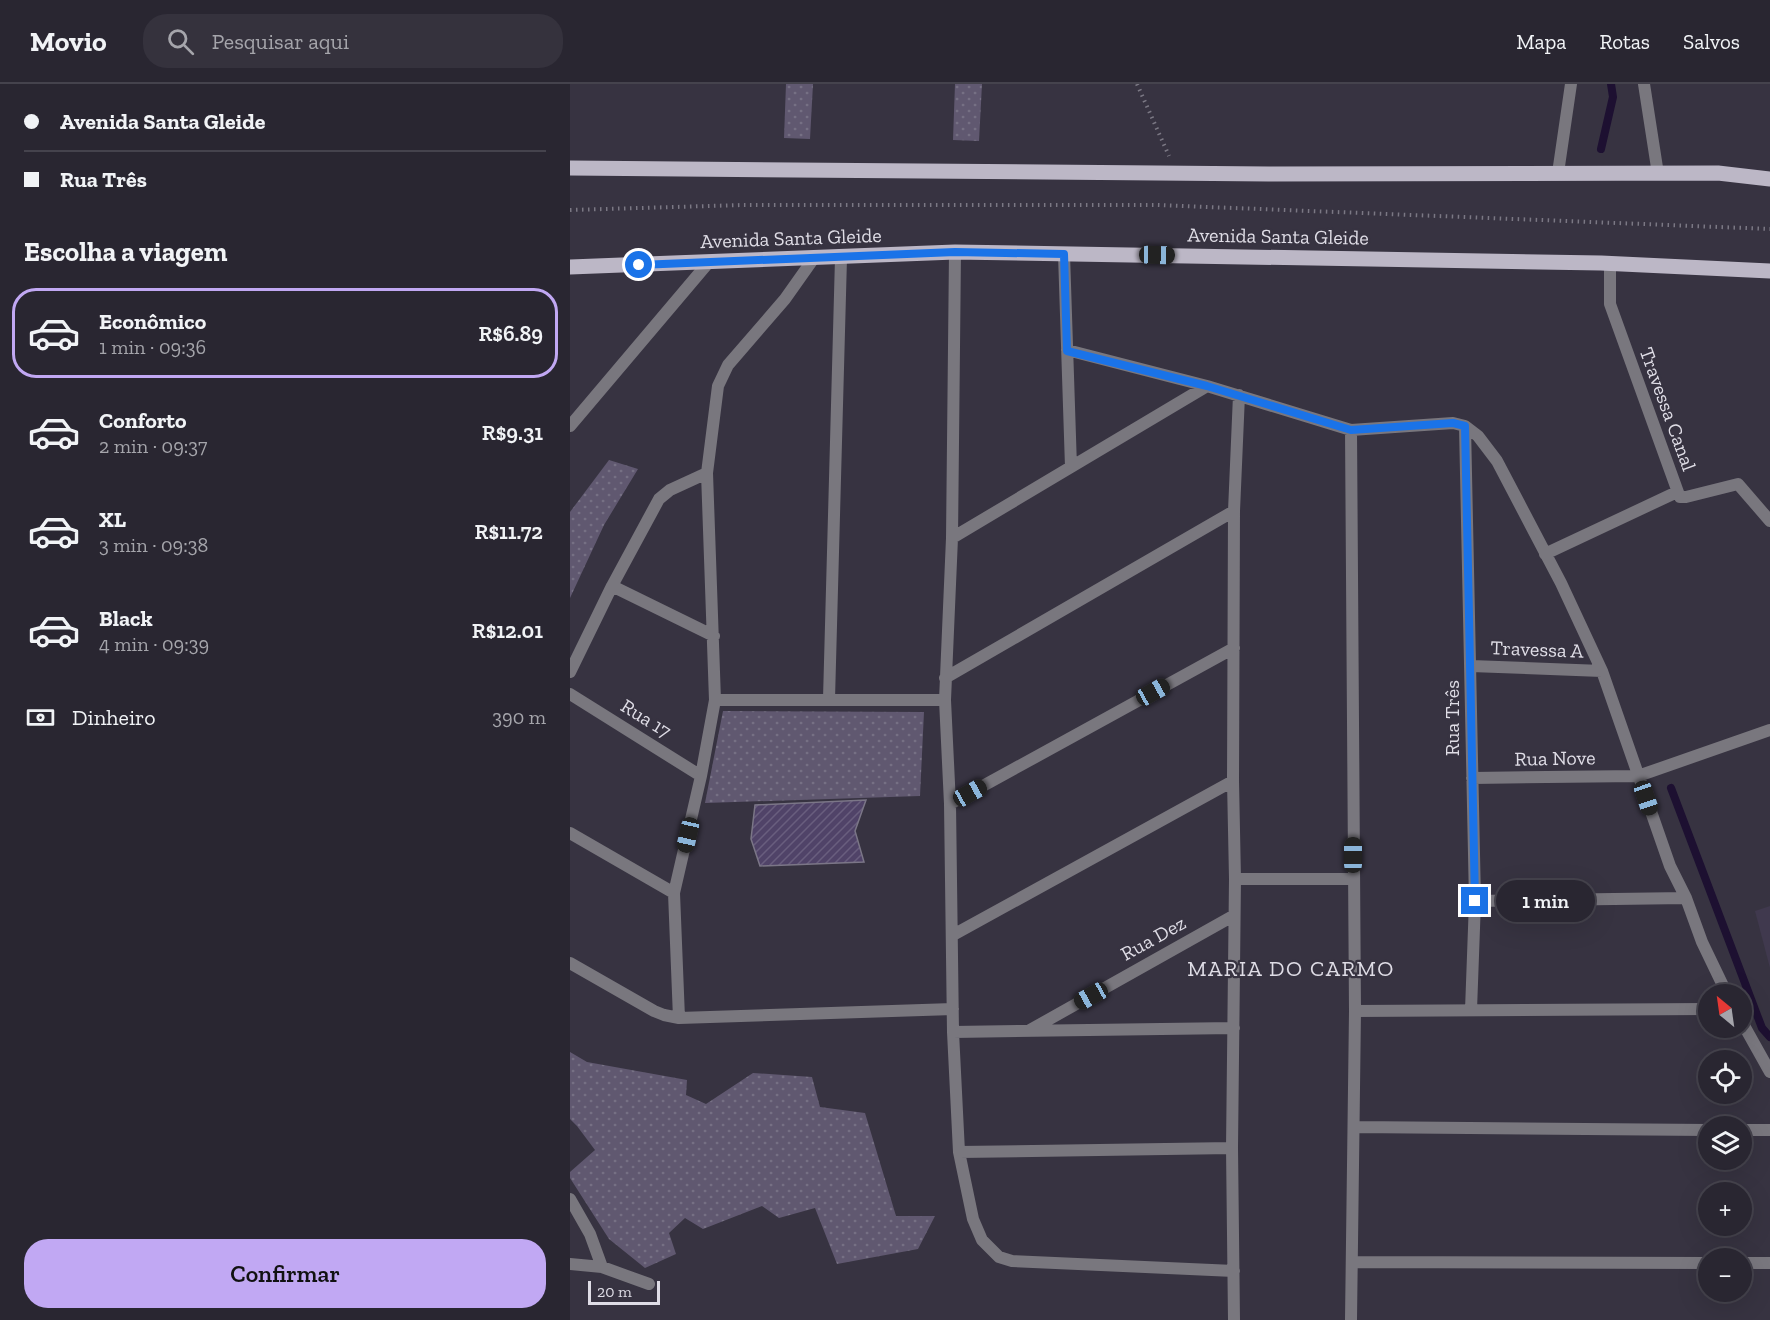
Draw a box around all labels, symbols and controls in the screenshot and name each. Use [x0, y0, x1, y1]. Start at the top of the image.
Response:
search box [143, 14, 563, 68]
text: Movio [30, 25, 107, 58]
icon: search [164, 25, 197, 58]
text: Pesquisar aqui [212, 28, 349, 55]
text: Mapa [1516, 29, 1566, 54]
text: Rotas [1599, 29, 1650, 54]
text: Salvos [1683, 29, 1740, 54]
text: Avenida Santa Gleide [60, 108, 265, 135]
text: Rua Três [60, 166, 147, 193]
street label: Avenida Santa Gleide [1187, 222, 1369, 250]
street label: Avenida Santa Gleide [700, 223, 882, 253]
text: Escolha a viagem [24, 236, 227, 268]
car [1139, 246, 1175, 264]
route start [625, 251, 652, 278]
icon: car [27, 306, 81, 360]
text: Econômico [99, 308, 206, 335]
text: R$6.89 [478, 320, 543, 347]
text: 1 min · 09:36 [99, 335, 206, 359]
street label: Travessa Canal [1635, 344, 1701, 474]
icon: car [27, 405, 81, 459]
text: Conforto [99, 407, 187, 434]
text: R$9.31 [482, 419, 543, 446]
text: 2 min · 09:37 [99, 434, 207, 458]
icon: car [27, 504, 81, 558]
text: XL [99, 506, 126, 533]
text: R$11.72 [475, 518, 543, 545]
text: 3 min · 09:38 [99, 533, 208, 557]
icon: car [27, 603, 81, 657]
text: Black [99, 605, 153, 632]
text: R$12.01 [472, 617, 543, 644]
text: 4 min · 09:39 [99, 632, 209, 656]
street label: Travessa A [1490, 635, 1585, 663]
car [1133, 675, 1173, 709]
street label: Rua Três [1440, 680, 1464, 756]
street label: Rua 17 [617, 693, 676, 743]
icon: cash [24, 701, 57, 734]
text: Dinheiro [72, 704, 156, 731]
text: 390 m [492, 705, 546, 729]
street label: Rua Nove [1514, 745, 1596, 771]
car [950, 776, 990, 810]
car [1632, 778, 1660, 818]
car [675, 815, 701, 855]
car [1344, 837, 1362, 873]
callout: 1 min [1496, 880, 1595, 922]
route end [1461, 887, 1488, 914]
text: 1 min [1522, 889, 1569, 913]
street label: Rua Dez [1116, 910, 1190, 966]
district label: MARIA DO CARMO [1187, 955, 1395, 982]
car [1071, 979, 1111, 1013]
north arrow [1698, 984, 1752, 1038]
map controls [1698, 984, 1752, 1302]
button: locate [1698, 1050, 1752, 1104]
button: layers [1698, 1116, 1752, 1170]
button: + [1698, 1182, 1752, 1236]
button: Confirmar [24, 1239, 546, 1308]
button: − [1698, 1248, 1752, 1302]
scale bar [588, 1278, 660, 1306]
text: 20 m [597, 1282, 632, 1301]

